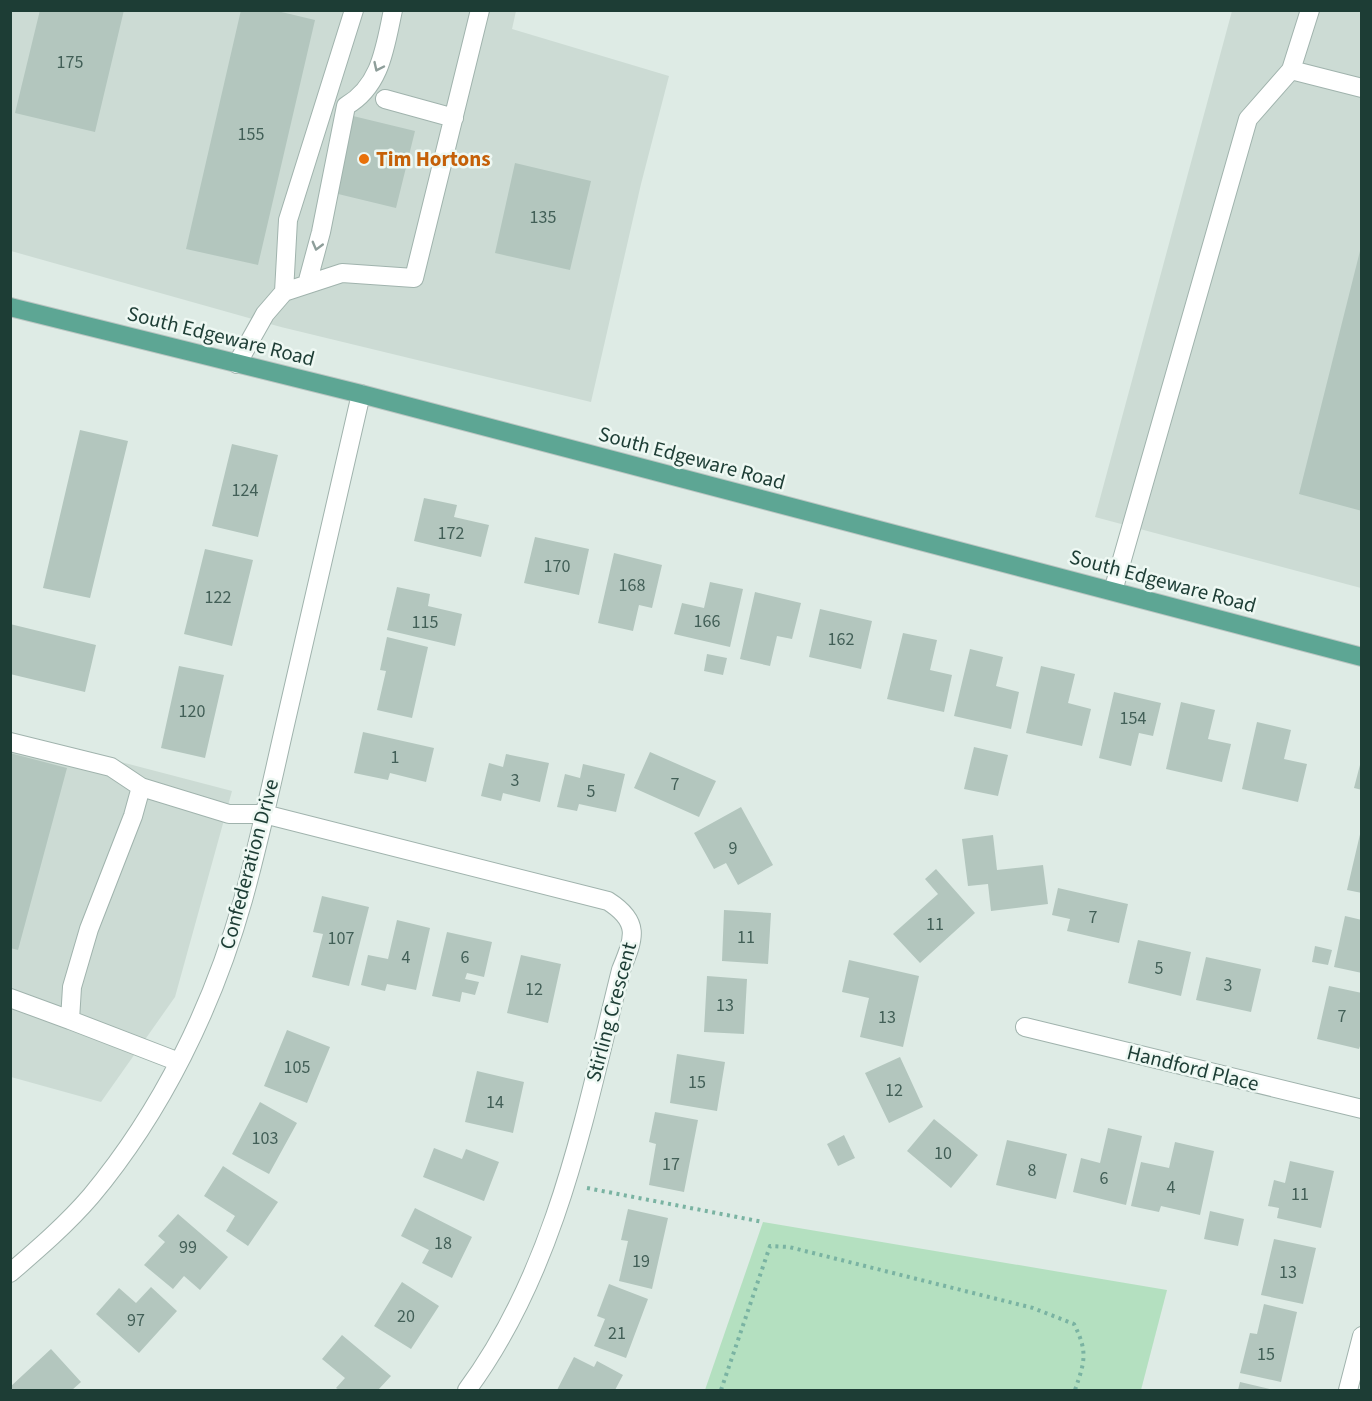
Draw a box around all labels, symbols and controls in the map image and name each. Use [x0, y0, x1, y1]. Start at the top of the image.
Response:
house number: 175 [57, 50, 83, 75]
one-way arrow [374, 61, 386, 72]
house number: 155 [238, 122, 264, 147]
place label: Tim Hortons [376, 144, 490, 174]
marker: Tim Hortons [357, 152, 371, 166]
house number: 135 [530, 205, 556, 230]
one-way arrow [312, 241, 325, 251]
street label: South Edgeware Road [124, 298, 318, 374]
street label: South Edgeware Road [595, 419, 789, 497]
house number: 124 [232, 478, 258, 503]
house number: 172 [438, 521, 464, 546]
street label: South Edgeware Road [1066, 542, 1260, 620]
house number: 170 [544, 554, 570, 579]
house number: 168 [619, 573, 645, 598]
house number: 122 [205, 585, 231, 610]
house number: 166 [694, 609, 720, 634]
house number: 115 [412, 610, 438, 635]
house number: 162 [828, 627, 854, 652]
house number: 120 [179, 699, 205, 724]
house number: 154 [1120, 706, 1146, 731]
house number: 1 [391, 745, 399, 770]
house number: 3 [511, 768, 520, 793]
house number: 7 [671, 772, 680, 797]
street label: Confederation Drive [212, 776, 286, 952]
house number: 5 [587, 779, 596, 804]
house number: 9 [729, 836, 738, 861]
house number: 7 [1089, 905, 1098, 930]
house number: 11 [926, 912, 944, 937]
house number: 11 [737, 925, 755, 950]
house number: 107 [328, 926, 354, 951]
street label: Stirling Crescent [578, 939, 644, 1085]
house number: 4 [402, 945, 411, 970]
house number: 6 [461, 945, 470, 970]
house number: 5 [1155, 956, 1164, 981]
house number: 3 [1224, 973, 1233, 998]
house number: 12 [525, 977, 543, 1002]
house number: 13 [716, 993, 734, 1018]
house number: 7 [1338, 1004, 1347, 1029]
house number: 13 [878, 1005, 896, 1030]
street label: Handford Place [1124, 1037, 1262, 1099]
house number: 105 [284, 1055, 310, 1080]
house number: 15 [688, 1070, 706, 1095]
house number: 12 [885, 1078, 903, 1103]
house number: 14 [486, 1090, 504, 1115]
house number: 103 [252, 1126, 278, 1151]
house number: 10 [934, 1141, 952, 1166]
house number: 17 [662, 1152, 680, 1177]
house number: 8 [1028, 1158, 1037, 1183]
house number: 6 [1100, 1166, 1109, 1191]
house number: 4 [1167, 1175, 1176, 1200]
house number: 11 [1291, 1182, 1309, 1207]
house number: 18 [434, 1231, 452, 1256]
house number: 99 [179, 1235, 197, 1260]
house number: 19 [632, 1249, 650, 1274]
house number: 13 [1279, 1260, 1297, 1285]
house number: 20 [397, 1304, 415, 1329]
house number: 97 [127, 1308, 145, 1333]
house number: 21 [608, 1321, 626, 1346]
house number: 15 [1257, 1342, 1275, 1367]

